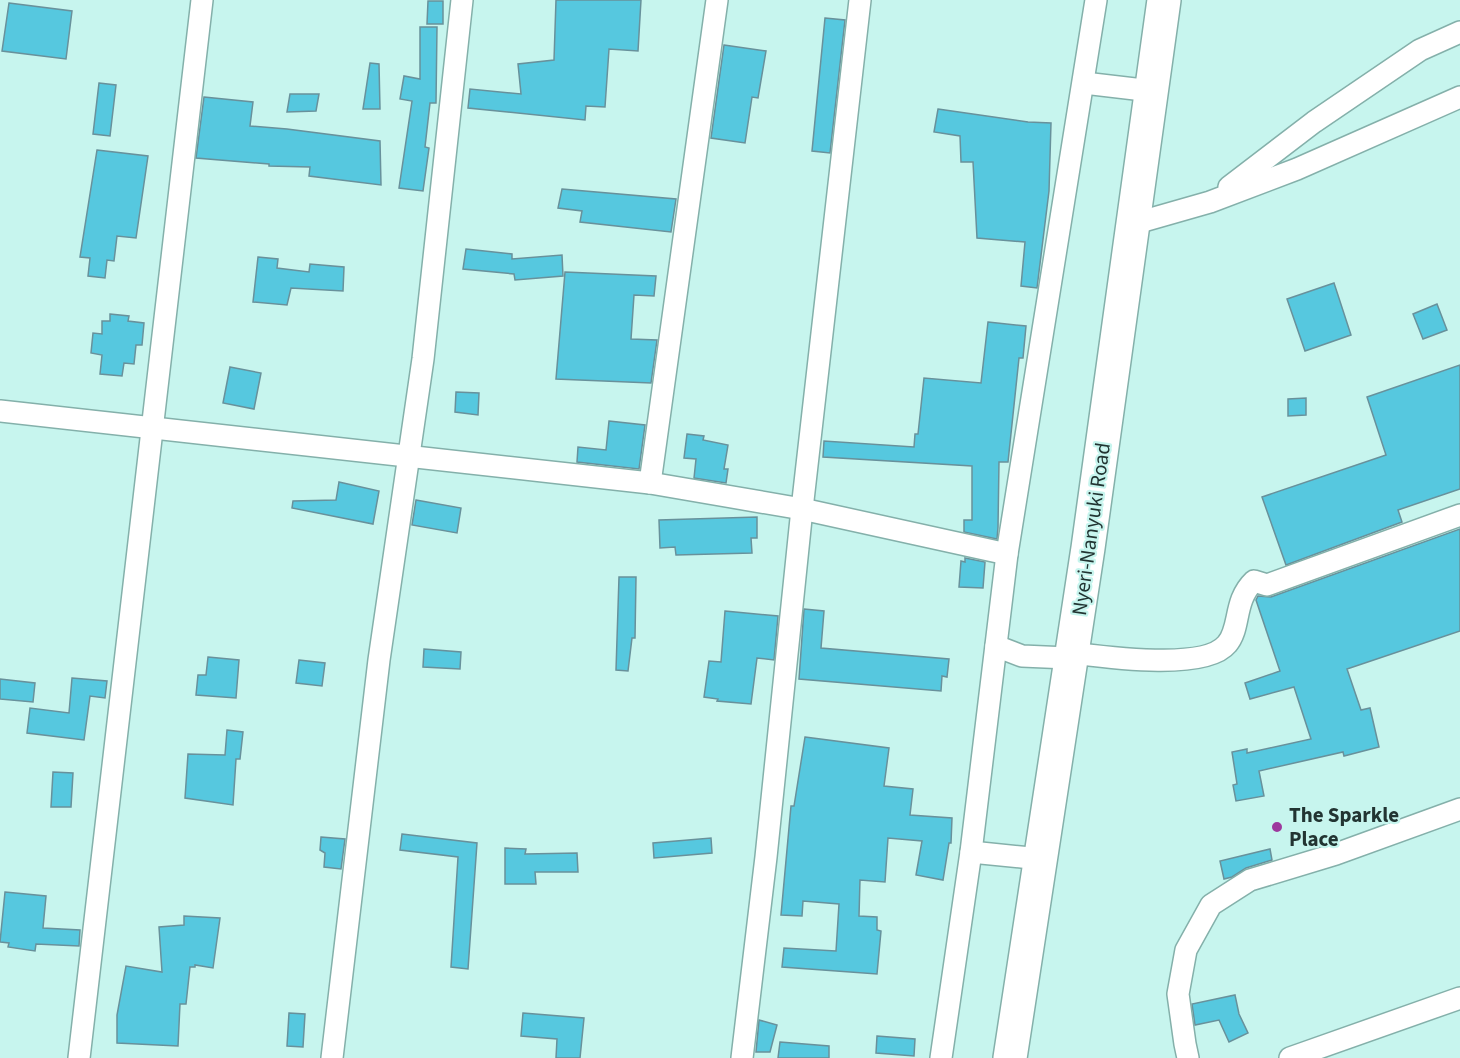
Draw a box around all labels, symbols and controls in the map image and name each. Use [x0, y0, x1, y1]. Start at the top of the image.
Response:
street label: Nyeri-Nanyuki Road [1064, 441, 1118, 617]
place label: The Sparkle Place [1289, 800, 1399, 854]
marker: The Sparkle Place [1270, 820, 1284, 834]

